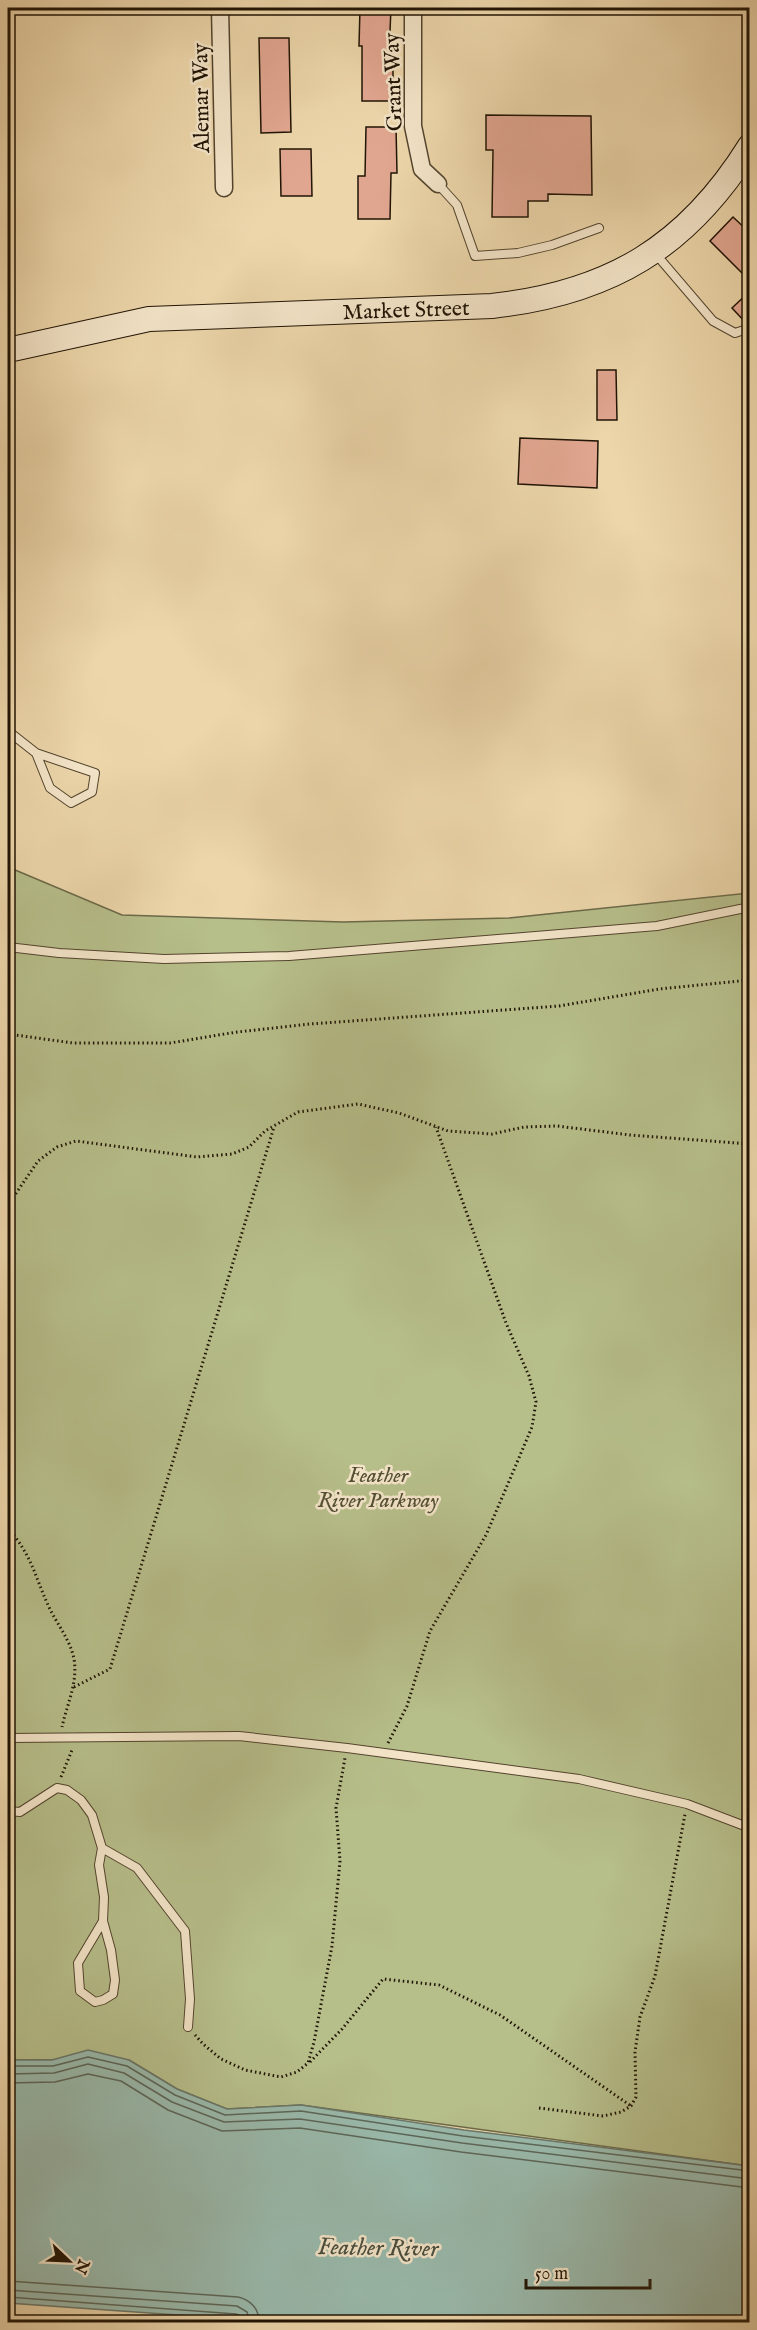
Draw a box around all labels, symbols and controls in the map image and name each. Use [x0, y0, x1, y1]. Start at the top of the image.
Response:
street label: Grant Way [378, 32, 410, 132]
street label: Alemar Way [187, 43, 217, 154]
street label: Market Street [342, 295, 470, 327]
park label: Feather River Parkway [318, 1462, 439, 1515]
north arrow [39, 2231, 99, 2291]
water label: Feather River [317, 2232, 440, 2265]
scale bar [526, 2252, 650, 2290]
text: N [69, 2255, 93, 2277]
text: 50 m [535, 2263, 568, 2286]

